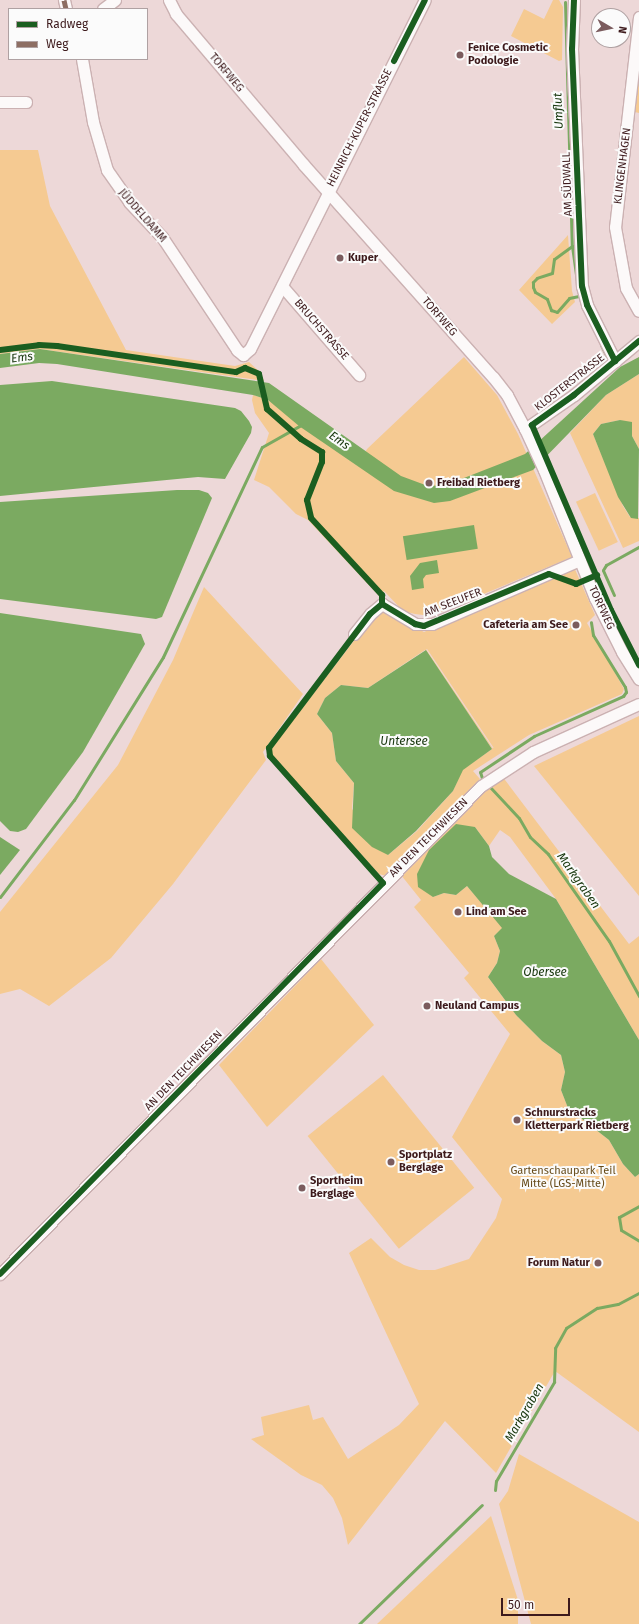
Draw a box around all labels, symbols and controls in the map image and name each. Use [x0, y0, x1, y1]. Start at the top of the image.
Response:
legend [8, 8, 148, 60]
north arrow [591, 8, 631, 48]
text: Radweg [46, 17, 88, 31]
text: N [615, 25, 629, 34]
text: Weg [46, 37, 69, 51]
place label: Fenice Cosmetic Podologie [468, 42, 548, 68]
marker: Fenice Cosmetic Podologie [455, 50, 465, 60]
street label: TORFWEG [206, 51, 246, 95]
street label: HEINRICH-KUPER-STRASSE [324, 67, 396, 189]
water label: Umflut [551, 93, 567, 129]
street label: KLINGENHAGEN [612, 127, 634, 205]
street label: AM SÜDWALL [560, 152, 576, 216]
street label: JÜDDELDAMM [115, 187, 169, 245]
place label: Kuper [348, 251, 378, 265]
marker: Kuper [335, 253, 345, 263]
street label: TORFWEG [419, 295, 459, 339]
street label: BRUCHSTRASSE [291, 297, 351, 363]
water label: Ems [10, 350, 34, 366]
street label: KLOSTERSTRASSE [532, 352, 608, 414]
water label: Ems [326, 429, 352, 453]
place label: Freibad Rietberg [437, 476, 520, 490]
marker: Freibad Rietberg [424, 478, 434, 488]
street label: TORFWEG [585, 584, 617, 632]
street label: AM SEEUFER [422, 586, 484, 620]
place label: Cafeteria am See [483, 618, 568, 632]
marker: Cafeteria am See [571, 620, 581, 630]
water label: Untersee [380, 735, 428, 749]
street label: AN DEN TEICHWIESEN [387, 796, 471, 880]
water label: Markgraben [553, 850, 603, 912]
place label: Lind am See [466, 905, 527, 919]
marker: Lind am See [453, 907, 463, 917]
water label: Obersee [523, 966, 567, 980]
place label: Neuland Campus [435, 999, 519, 1013]
marker: Neuland Campus [422, 1001, 432, 1011]
street label: AN DEN TEICHWIESEN [142, 1028, 226, 1114]
place label: Schnurstracks Kletterpark Rietberg [525, 1107, 629, 1133]
marker: Schnurstracks Kletterpark Rietberg [512, 1115, 522, 1125]
place label: Sportplatz Berglage [399, 1149, 452, 1175]
marker: Sportplatz Berglage [386, 1157, 396, 1167]
park label: Gartenschaupark Teil Mitte (LGS-Mitte) [510, 1165, 616, 1191]
place label: Sportheim Berglage [310, 1175, 363, 1201]
marker: Sportheim Berglage [297, 1183, 307, 1193]
place label: Forum Natur [528, 1256, 590, 1270]
marker: Forum Natur [593, 1258, 603, 1268]
water label: Markgraben [502, 1381, 548, 1445]
scale bar [503, 1590, 572, 1616]
text: 50 m [508, 1598, 534, 1612]

